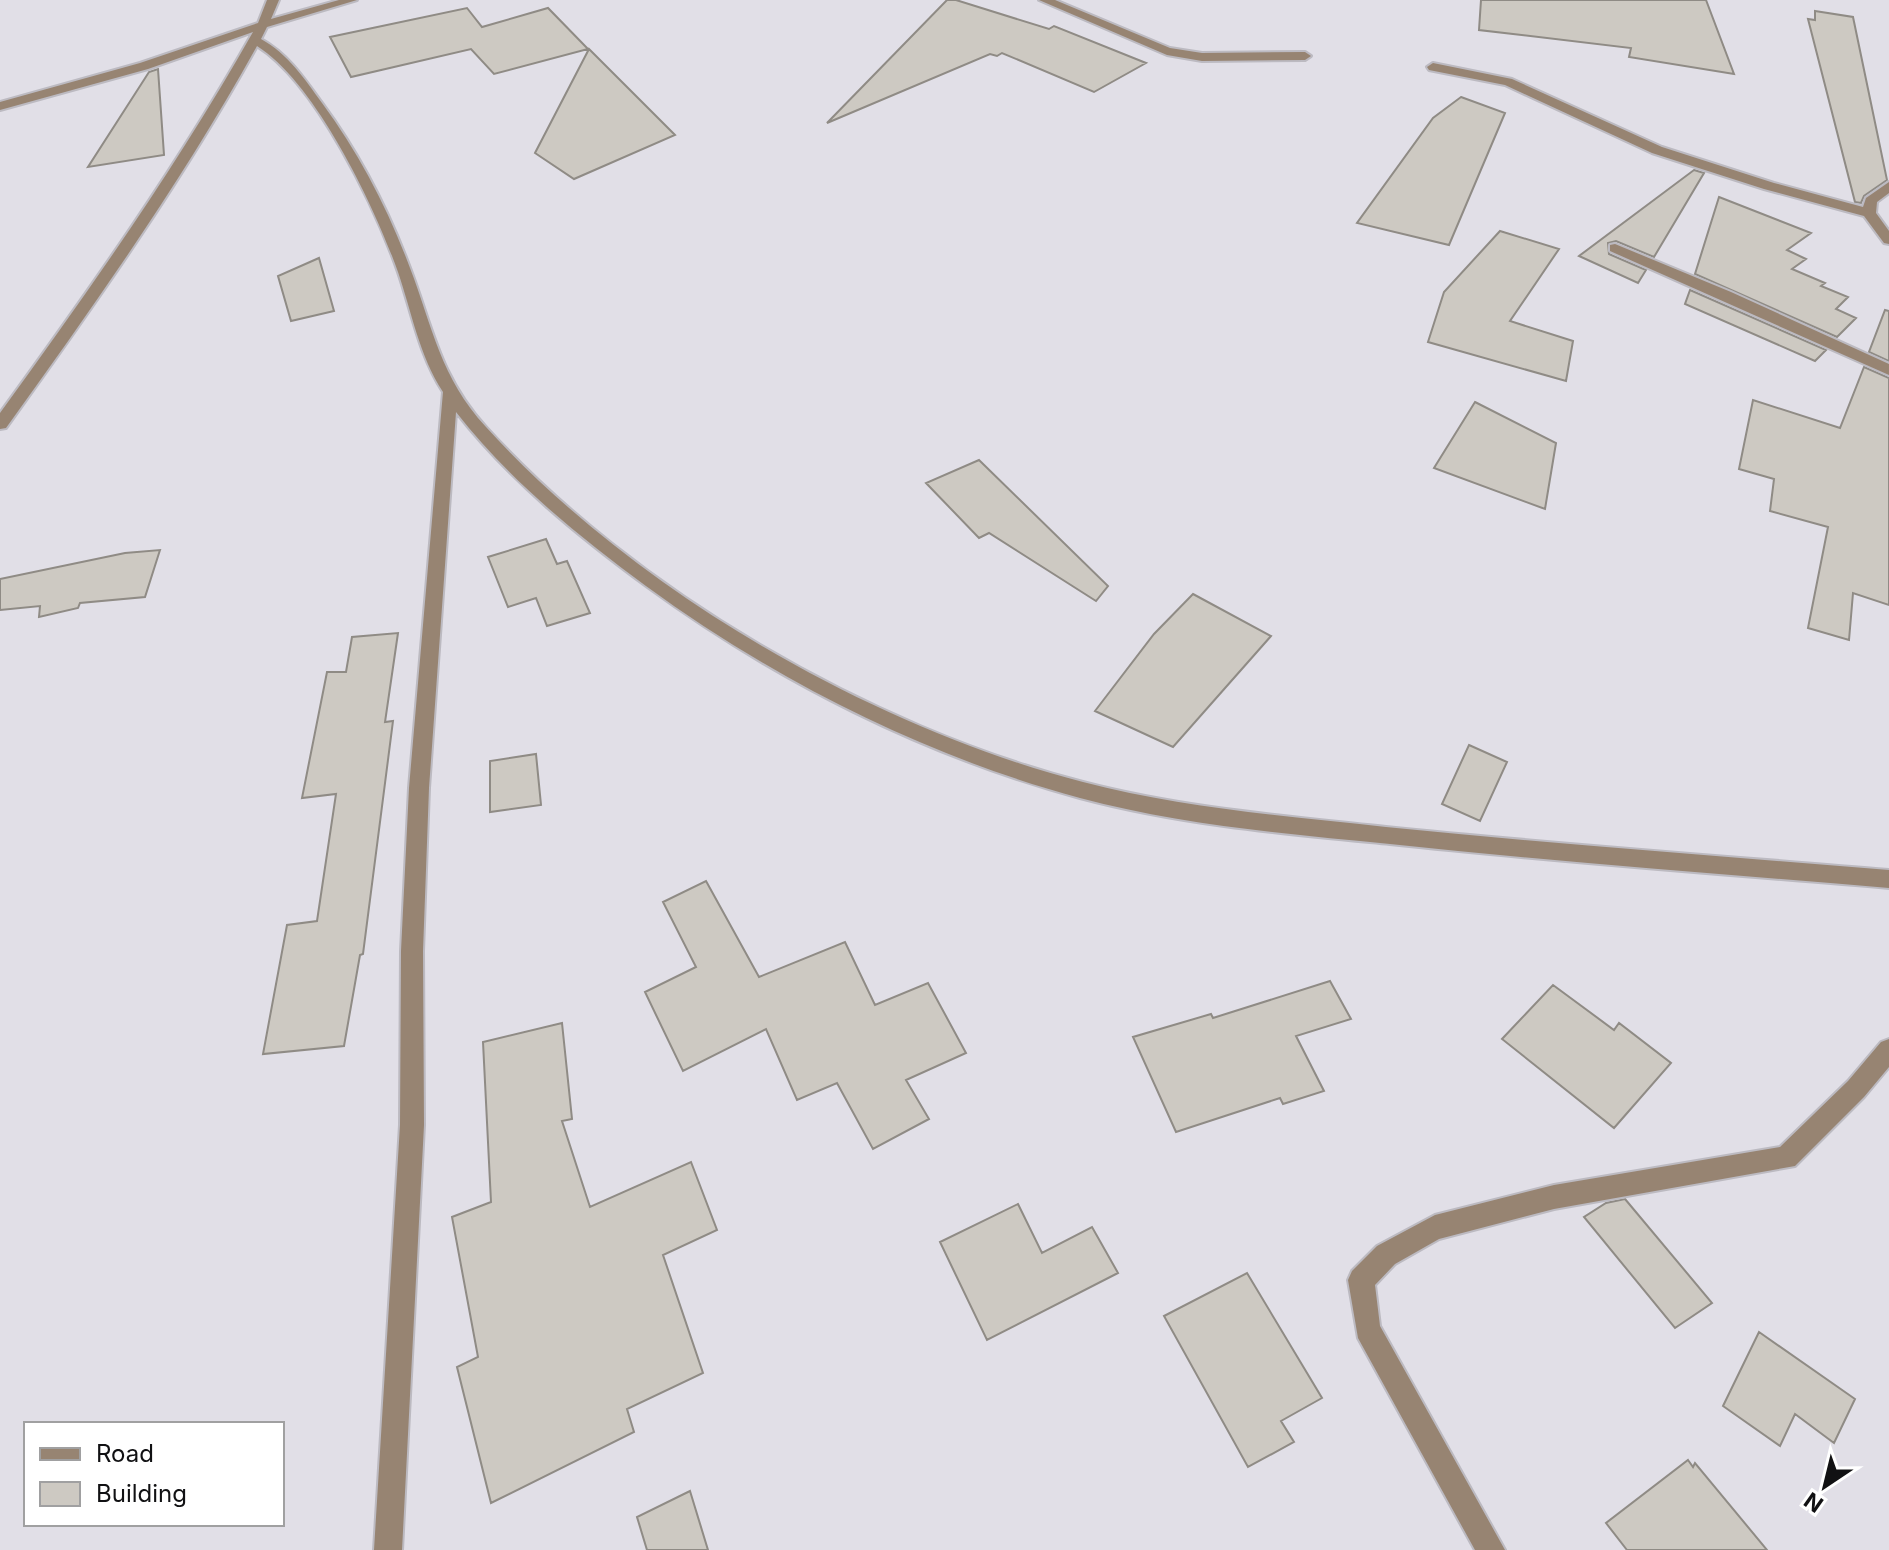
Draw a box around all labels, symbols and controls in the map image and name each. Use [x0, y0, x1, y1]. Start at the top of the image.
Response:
legend [24, 1422, 284, 1526]
text: Road [96, 1439, 154, 1468]
north arrow [1785, 1446, 1865, 1526]
text: Building [96, 1479, 187, 1508]
text: N [1799, 1487, 1828, 1518]

